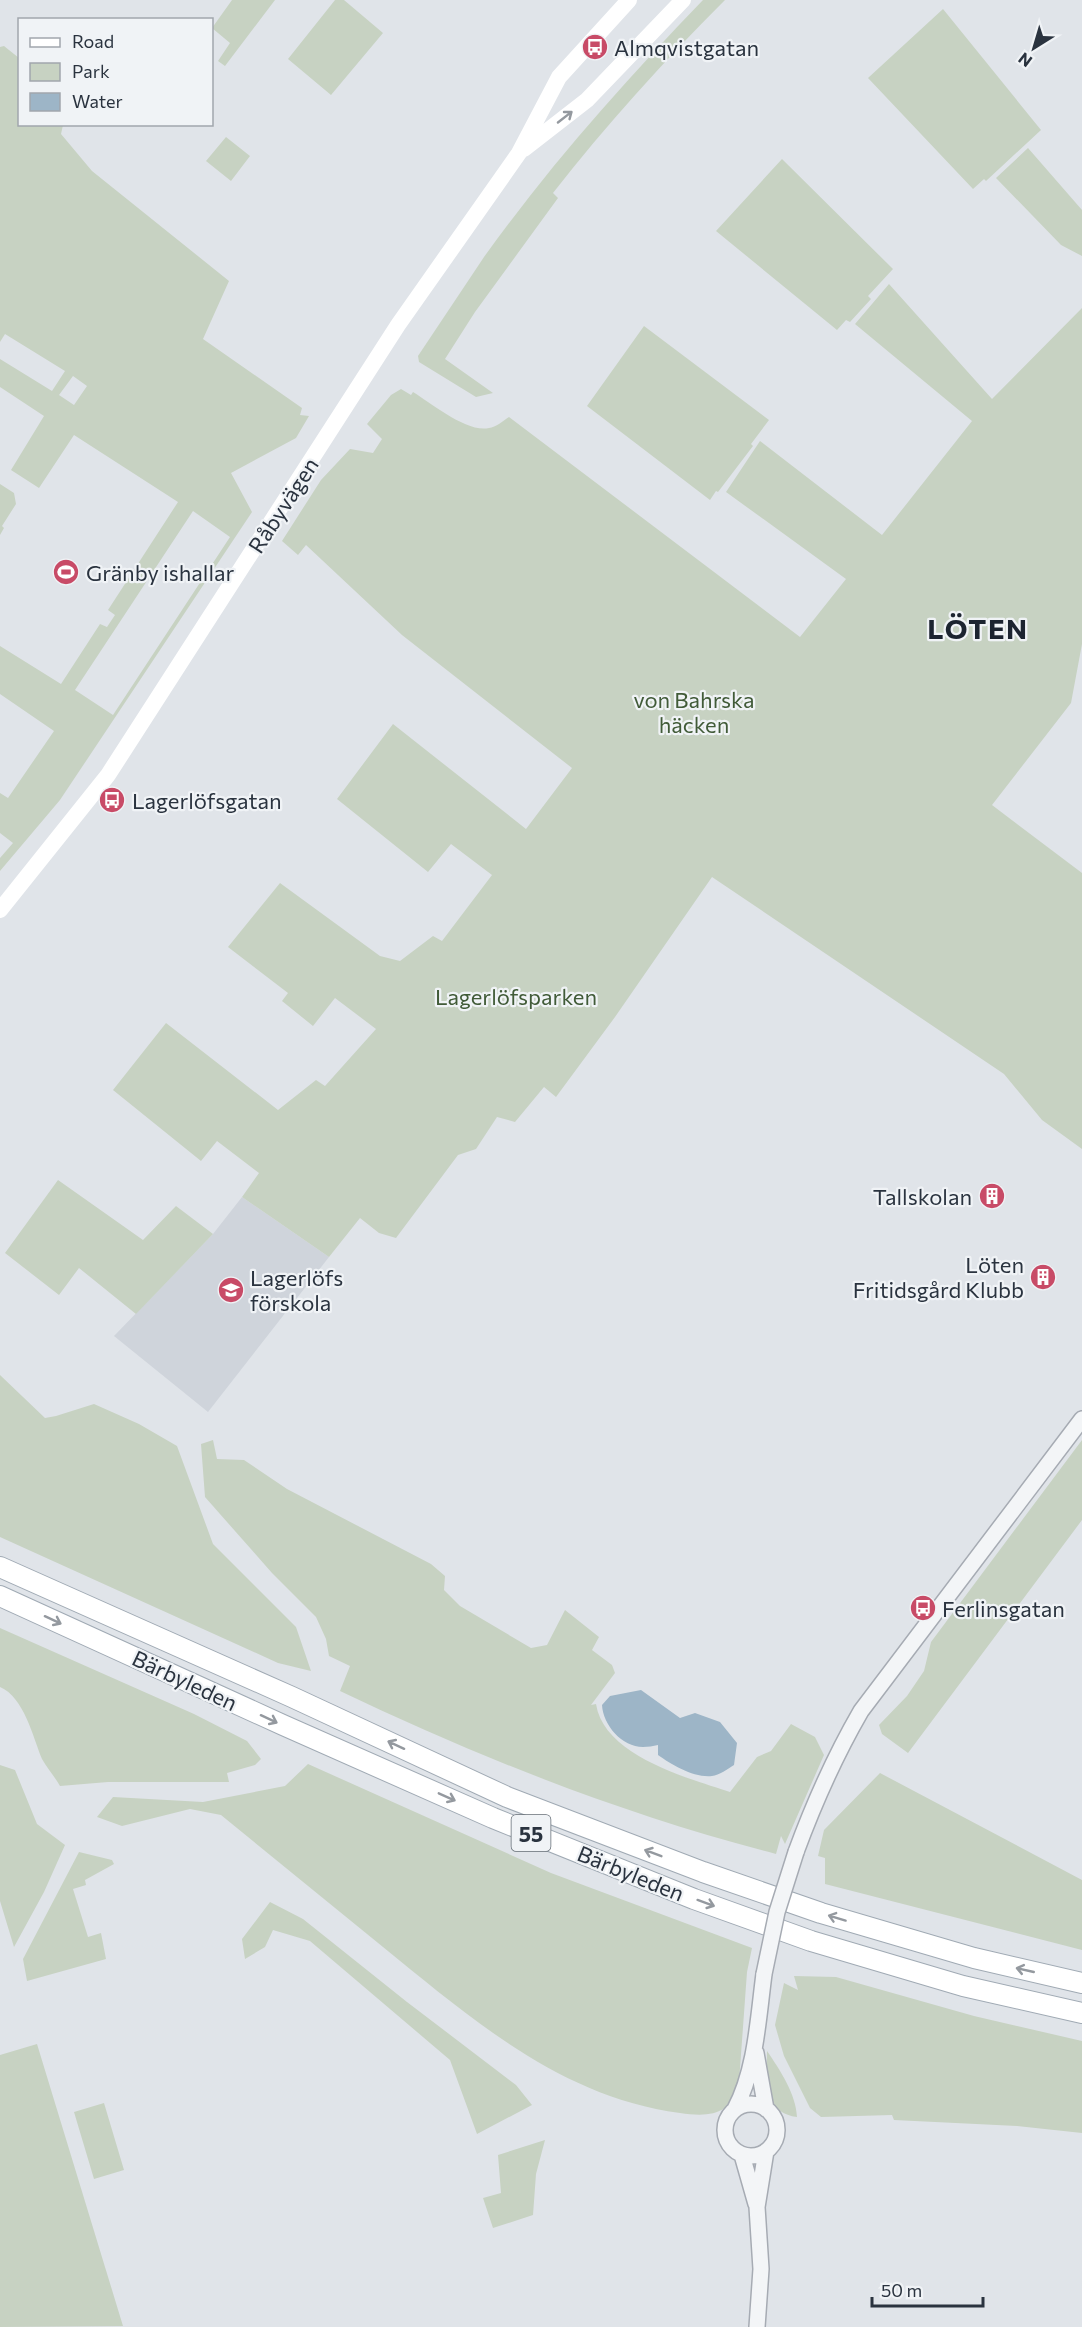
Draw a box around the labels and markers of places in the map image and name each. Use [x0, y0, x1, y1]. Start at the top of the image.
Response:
bus stop icon: Almqvistgatan [580, 32, 610, 62]
place label: Almqvistgatan [614, 34, 759, 61]
sports icon: Gränby ishallar [51, 557, 81, 587]
place label: Gränby ishallar [86, 559, 234, 586]
bus stop icon: Lagerlöfsgatan [97, 785, 127, 815]
place label: Lagerlöfsgatan [132, 787, 282, 814]
building icon: Tallskolan [977, 1181, 1007, 1211]
place label: Tallskolan [873, 1183, 972, 1210]
place label: Löten Fritidsgård Klubb [853, 1251, 1024, 1303]
building icon: Löten Fritidsgård Klubb [1028, 1262, 1058, 1292]
place label: Lagerlöfs förskola [250, 1264, 343, 1316]
school or university icon: Lagerlöfs förskola [216, 1275, 246, 1305]
bus stop icon: Ferlinsgatan [908, 1593, 938, 1623]
place label: Ferlinsgatan [942, 1595, 1065, 1622]

